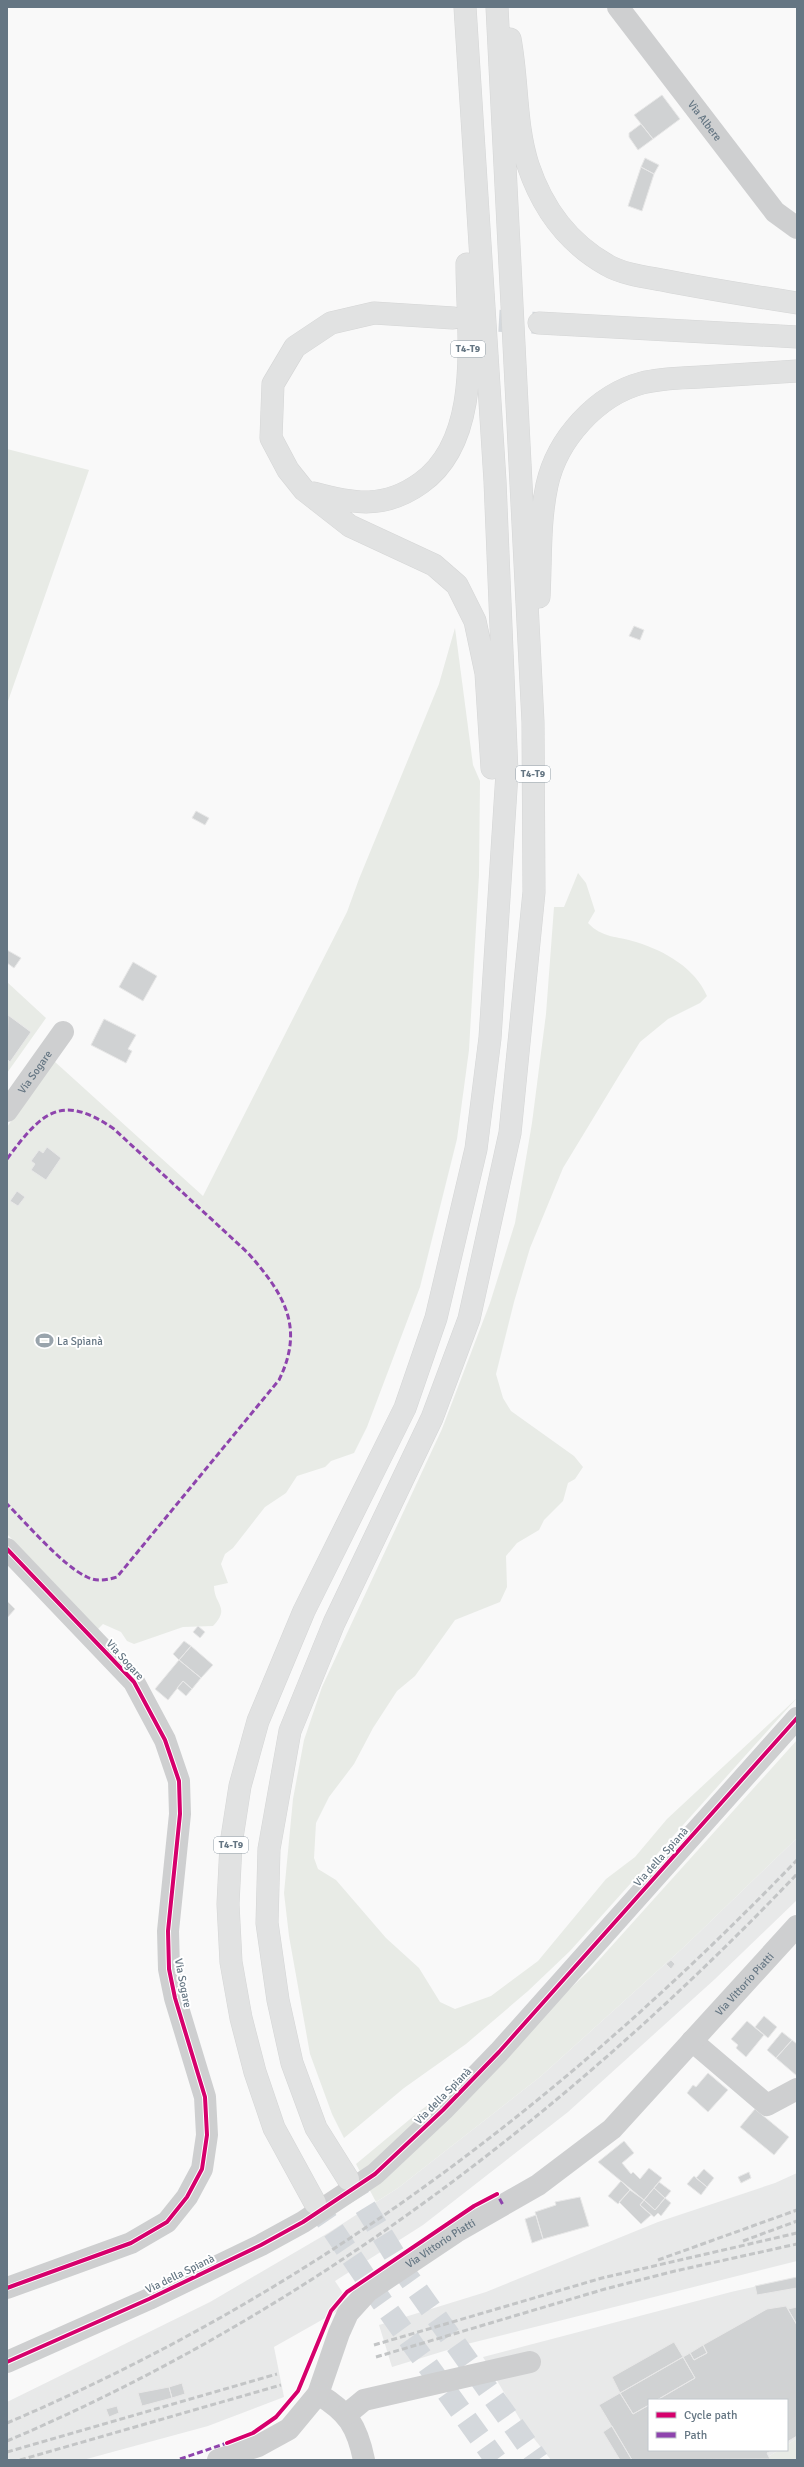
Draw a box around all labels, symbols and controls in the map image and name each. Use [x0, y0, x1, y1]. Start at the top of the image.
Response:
street label: Via Albere [685, 98, 725, 143]
road number: T4-T9 [451, 341, 485, 357]
road number: T4-T9 [516, 766, 550, 782]
street label: Via Sogare [15, 1048, 54, 1096]
sports icon: La Spianà [34, 1331, 54, 1351]
place label: La Spianà [57, 1335, 103, 1348]
street label: Via Sogare [103, 1637, 147, 1683]
street label: Via della Spianà [631, 1824, 691, 1889]
road number: T4-T9 [214, 1837, 248, 1853]
street label: Via Vittorio Piatti [712, 1950, 776, 2018]
street label: Via Sogare [172, 1957, 194, 2009]
street label: Via della Spianà [412, 2065, 474, 2127]
street label: Via Vittorio Piatti [403, 2216, 478, 2271]
street label: Via della Spianà [143, 2252, 217, 2296]
legend [648, 2399, 788, 2451]
text: Cycle path [684, 2408, 737, 2423]
text: Path [684, 2428, 707, 2443]

